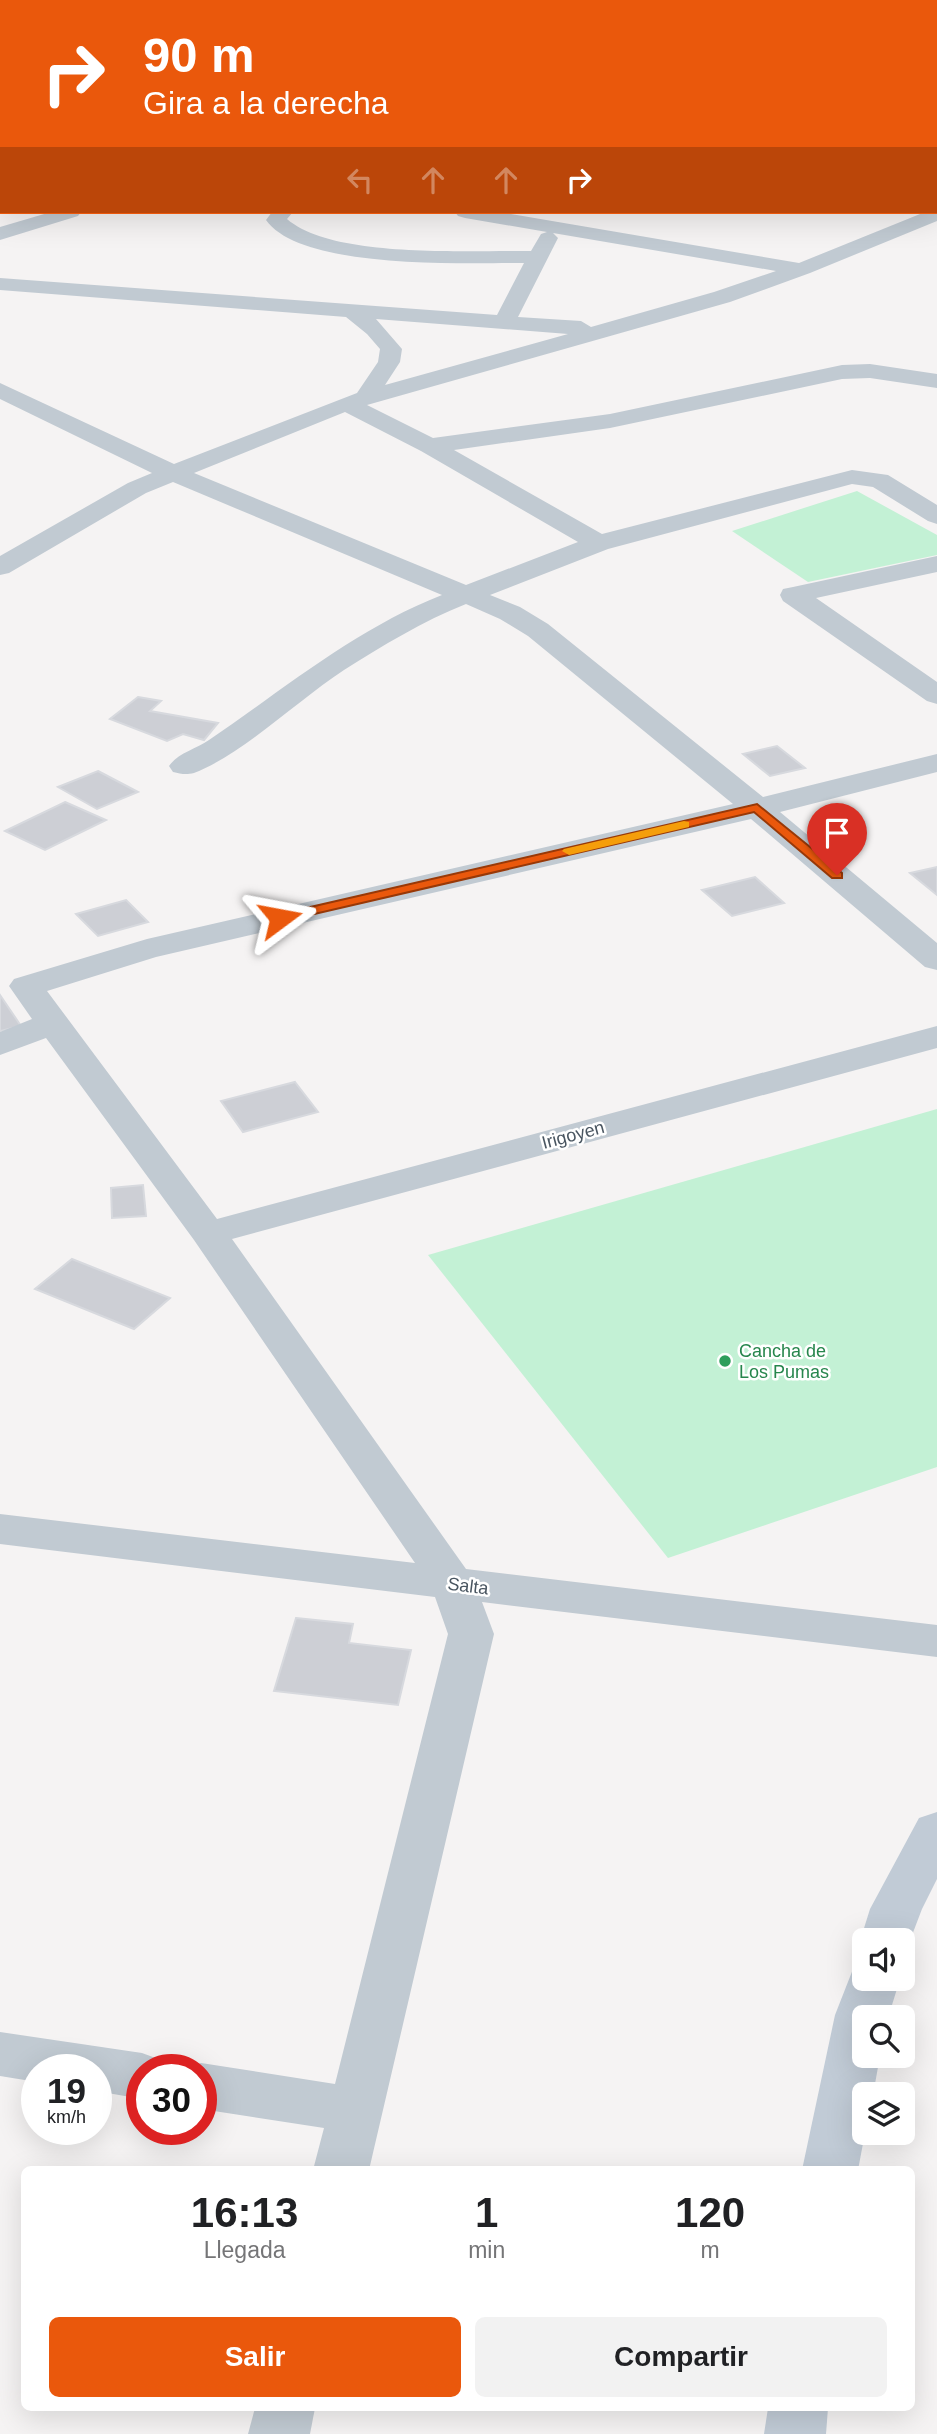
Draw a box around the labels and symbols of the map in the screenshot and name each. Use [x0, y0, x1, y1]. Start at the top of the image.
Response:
pin [807, 803, 867, 875]
position arrow [243, 881, 317, 955]
street label: Irigoyen [539, 1117, 607, 1153]
place label: Cancha de Los Pumas [739, 1341, 829, 1382]
marker: Cancha de Los Pumas [717, 1353, 733, 1369]
street label: Salta [446, 1574, 491, 1599]
speed limit sign: 30 [126, 2054, 217, 2145]

